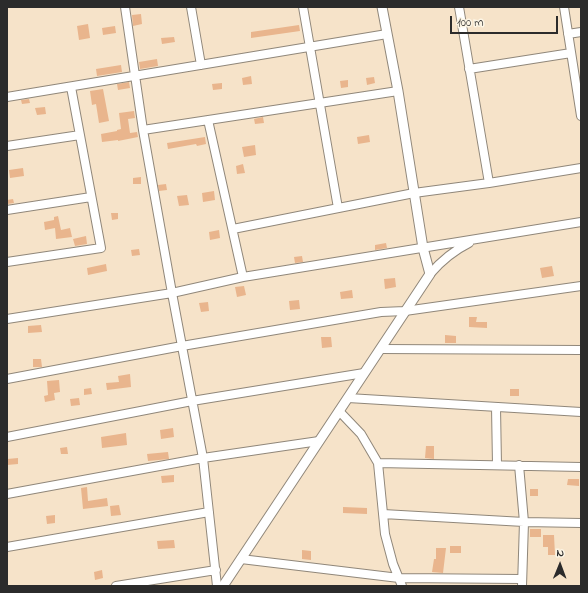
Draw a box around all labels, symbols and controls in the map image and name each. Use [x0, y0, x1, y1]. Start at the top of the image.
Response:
scale bar [452, 8, 560, 34]
text: 100 m [457, 14, 484, 32]
north arrow [540, 545, 580, 585]
text: N [556, 545, 564, 561]

